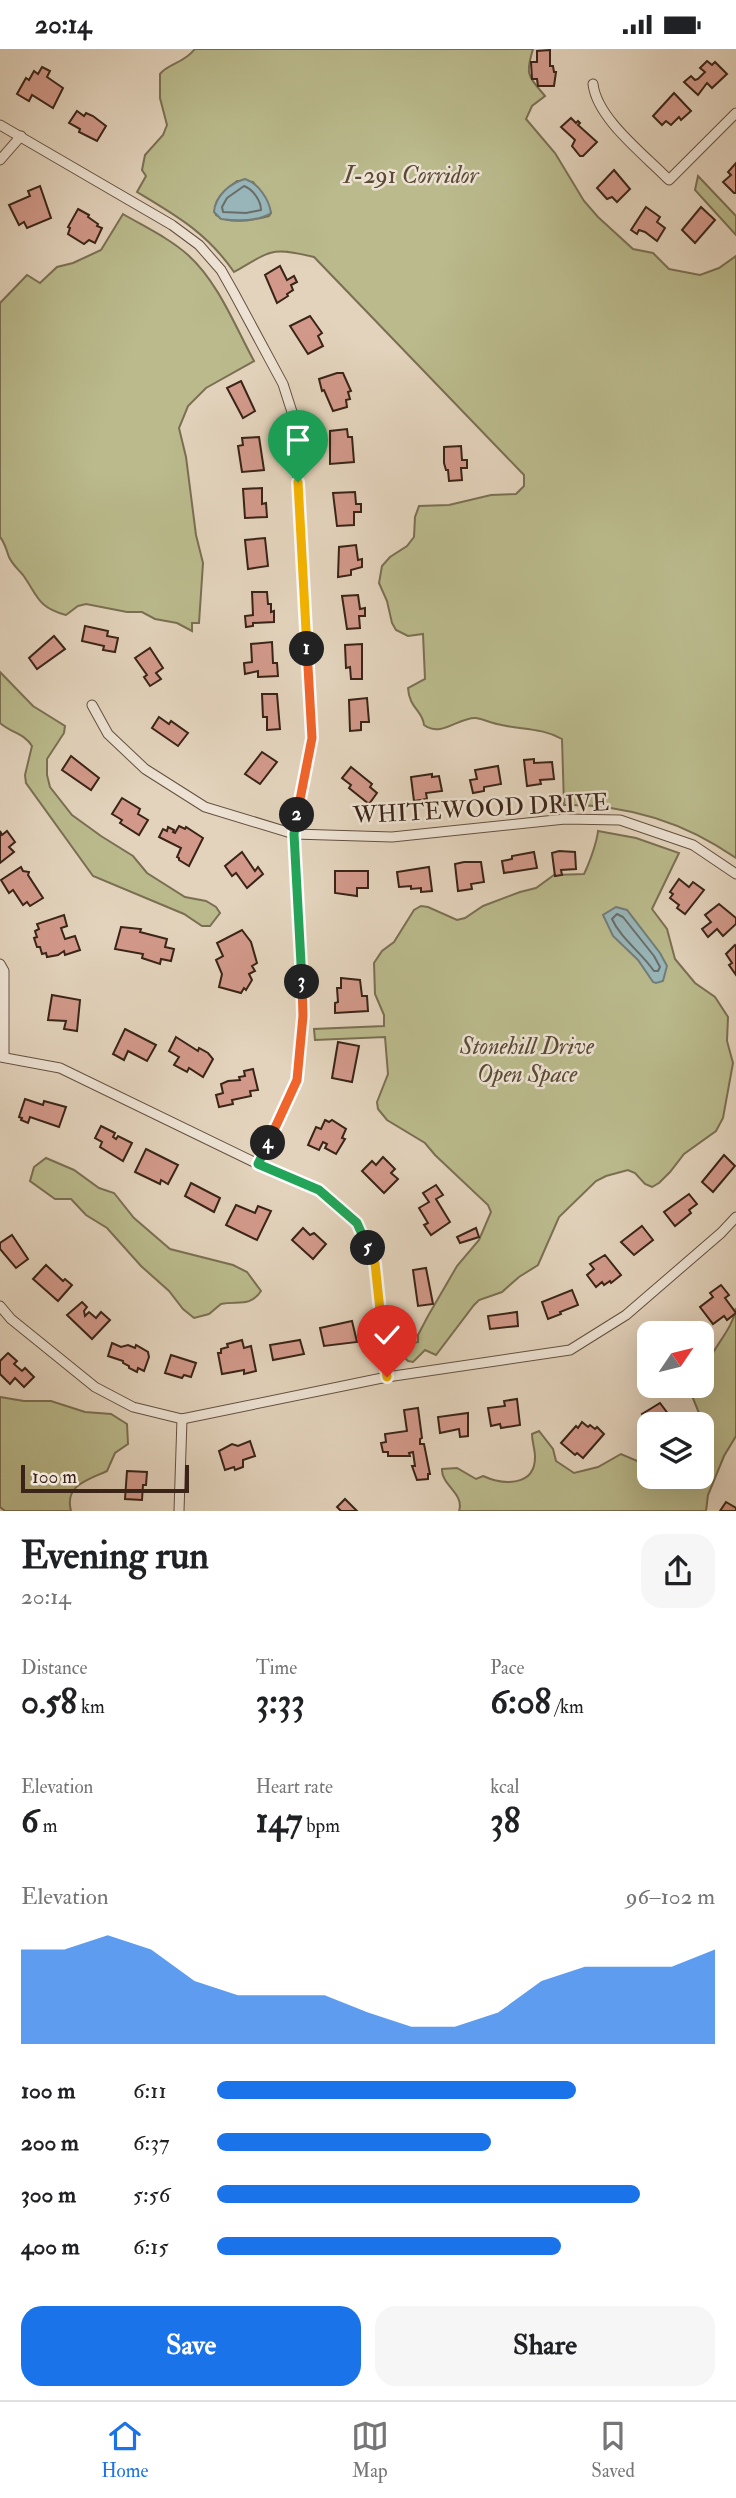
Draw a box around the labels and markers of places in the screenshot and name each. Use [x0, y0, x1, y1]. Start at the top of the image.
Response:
pin [268, 410, 328, 482]
pin: 1 [290, 631, 324, 667]
pin: 2 [280, 797, 314, 833]
pin: 3 [284, 965, 320, 999]
pin: 4 [250, 1125, 286, 1161]
pin: 5 [350, 1231, 386, 1265]
pin [357, 1305, 417, 1377]

